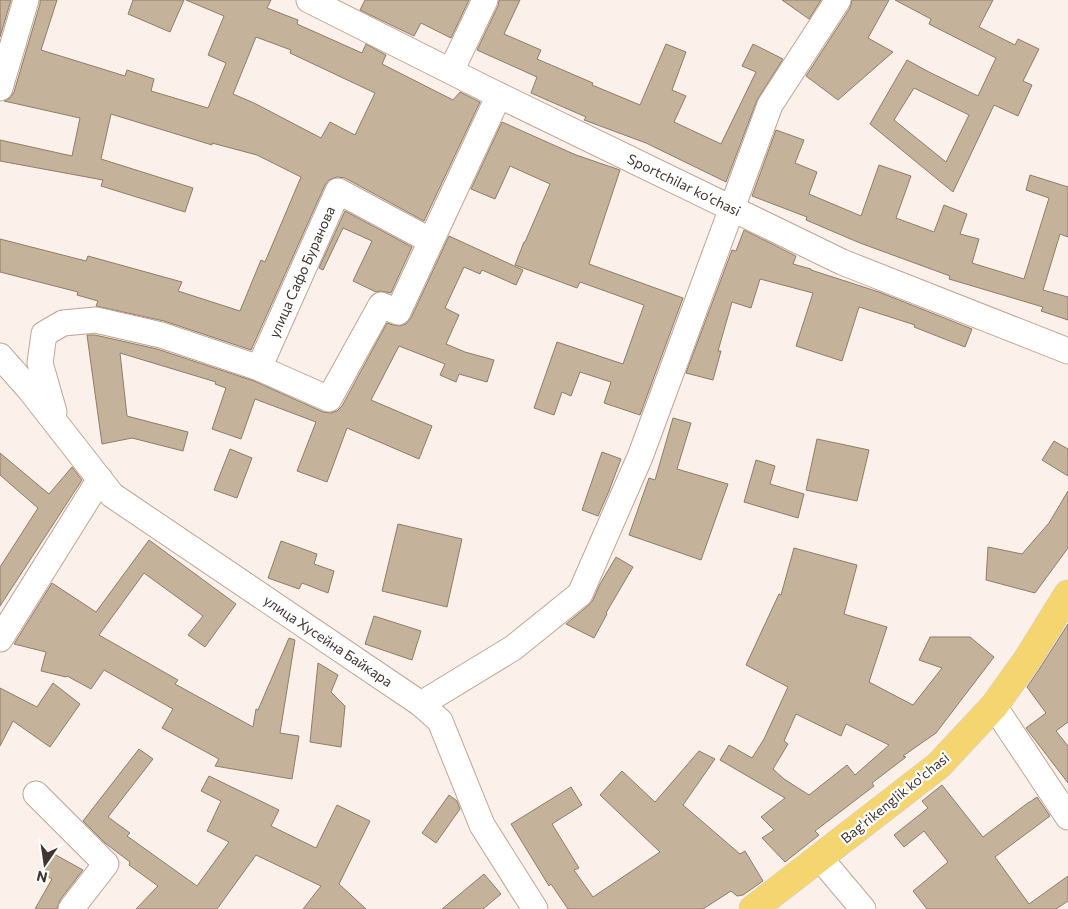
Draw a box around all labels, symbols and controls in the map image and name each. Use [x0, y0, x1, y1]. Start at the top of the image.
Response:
street label: Sportchilar ko‘chasi [625, 150, 744, 219]
street label: улица Сафо Буранова [265, 203, 338, 340]
street label: улица Хусейна Байкара [261, 591, 396, 690]
street label: Bag'rikenglik ko'chasi [837, 749, 952, 846]
north arrow [20, 839, 70, 889]
text: N [35, 868, 49, 887]

